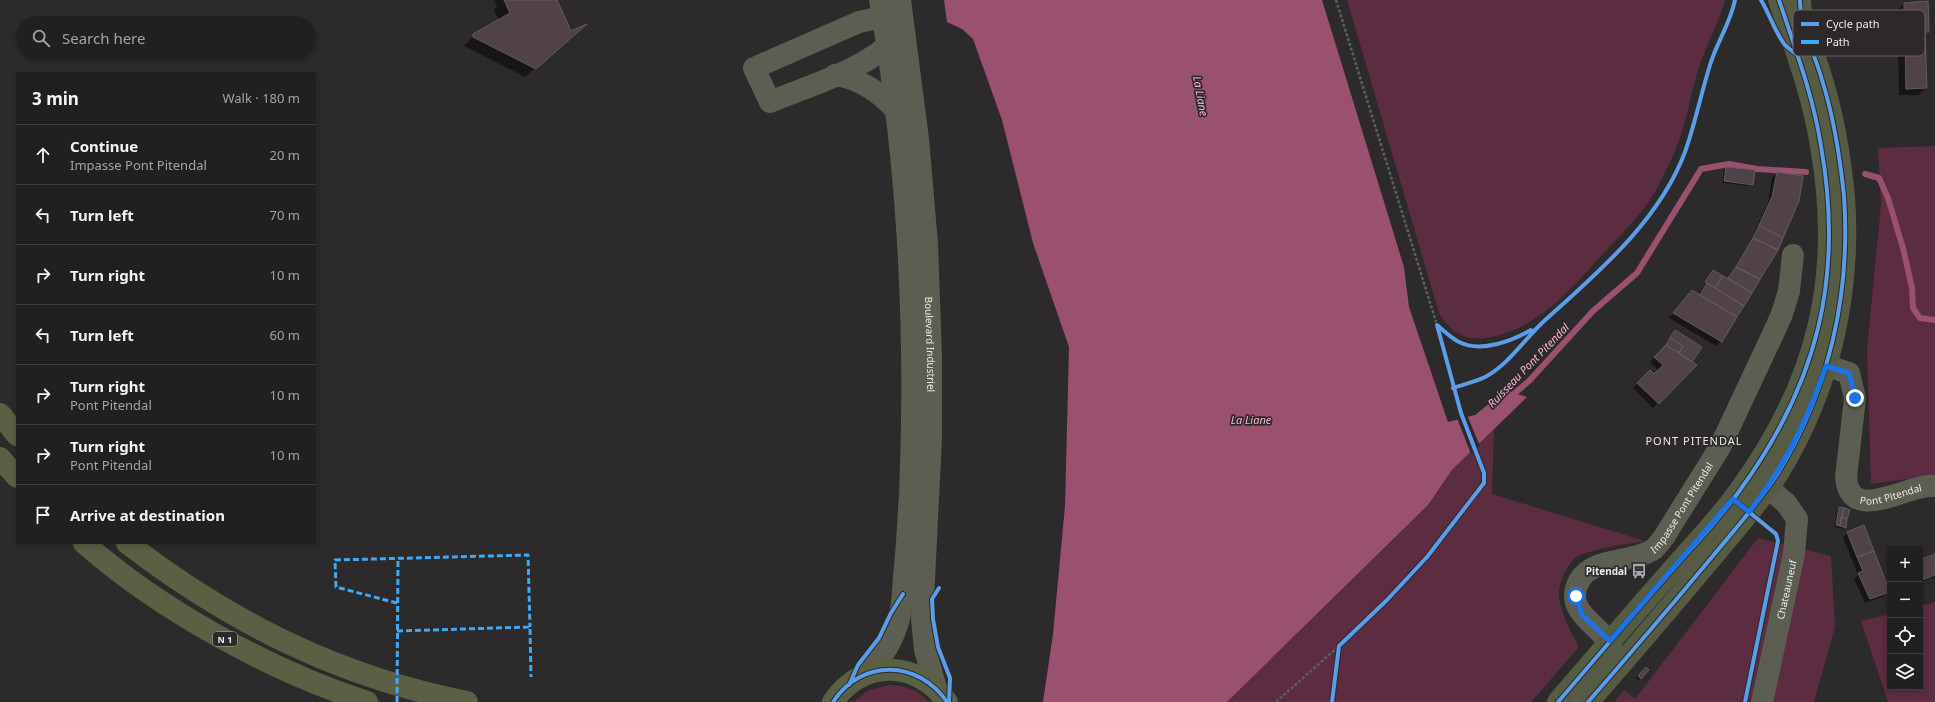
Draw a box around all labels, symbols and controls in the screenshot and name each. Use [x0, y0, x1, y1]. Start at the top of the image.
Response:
legend [1793, 10, 1925, 56]
search box [16, 16, 316, 60]
text: Cycle path [1826, 16, 1879, 31]
icon: search [30, 27, 52, 49]
text: Search here [62, 28, 145, 48]
text: Path [1826, 34, 1850, 49]
water label: La Liane [1190, 75, 1212, 118]
text: 3 min [32, 87, 79, 110]
text: Walk · 180 m [222, 89, 300, 107]
text: Continue [70, 136, 138, 156]
icon: ahead [32, 144, 54, 166]
text: 20 m [270, 146, 300, 164]
text: Impasse Pont Pitendal [70, 156, 207, 174]
icon: left [32, 204, 54, 226]
text: Turn left [70, 205, 134, 225]
text: 70 m [270, 206, 300, 224]
icon: right [32, 264, 54, 286]
text: Turn right [70, 265, 145, 285]
text: 10 m [270, 266, 300, 284]
street label: Boulevard Industriel [922, 296, 938, 392]
water label: Ruisseau Pont Pitendal [1484, 319, 1573, 410]
icon: left [32, 324, 54, 346]
text: Turn left [70, 325, 134, 345]
text: 60 m [270, 326, 300, 344]
text: Turn right [70, 376, 145, 396]
icon: right [32, 384, 54, 406]
text: 10 m [270, 386, 300, 404]
route end [1846, 389, 1864, 407]
text: Pont Pitendal [70, 396, 152, 414]
water label: La Liane [1231, 412, 1272, 427]
district label: PONT PITENDAL [1645, 433, 1743, 448]
text: Turn right [70, 436, 145, 456]
icon: right [32, 444, 54, 466]
text: 10 m [270, 446, 300, 464]
text: Pont Pitendal [70, 456, 152, 474]
street label: Impasse Pont Pitendal [1648, 459, 1716, 556]
street label: Pont Pitendal [1859, 480, 1923, 508]
icon: arrive [32, 504, 54, 526]
text: Arrive at destination [70, 505, 225, 525]
map controls [1887, 546, 1923, 690]
button: + [1887, 546, 1923, 582]
street label: Chateauneuf [1773, 558, 1800, 621]
bus stop icon: Pitendal [1630, 562, 1648, 580]
place label: Pitendal [1586, 564, 1627, 578]
button: − [1887, 582, 1923, 618]
route start [1567, 587, 1585, 605]
button: locate [1887, 618, 1923, 654]
road number: N 1 [213, 632, 237, 646]
button: layers [1887, 654, 1923, 690]

